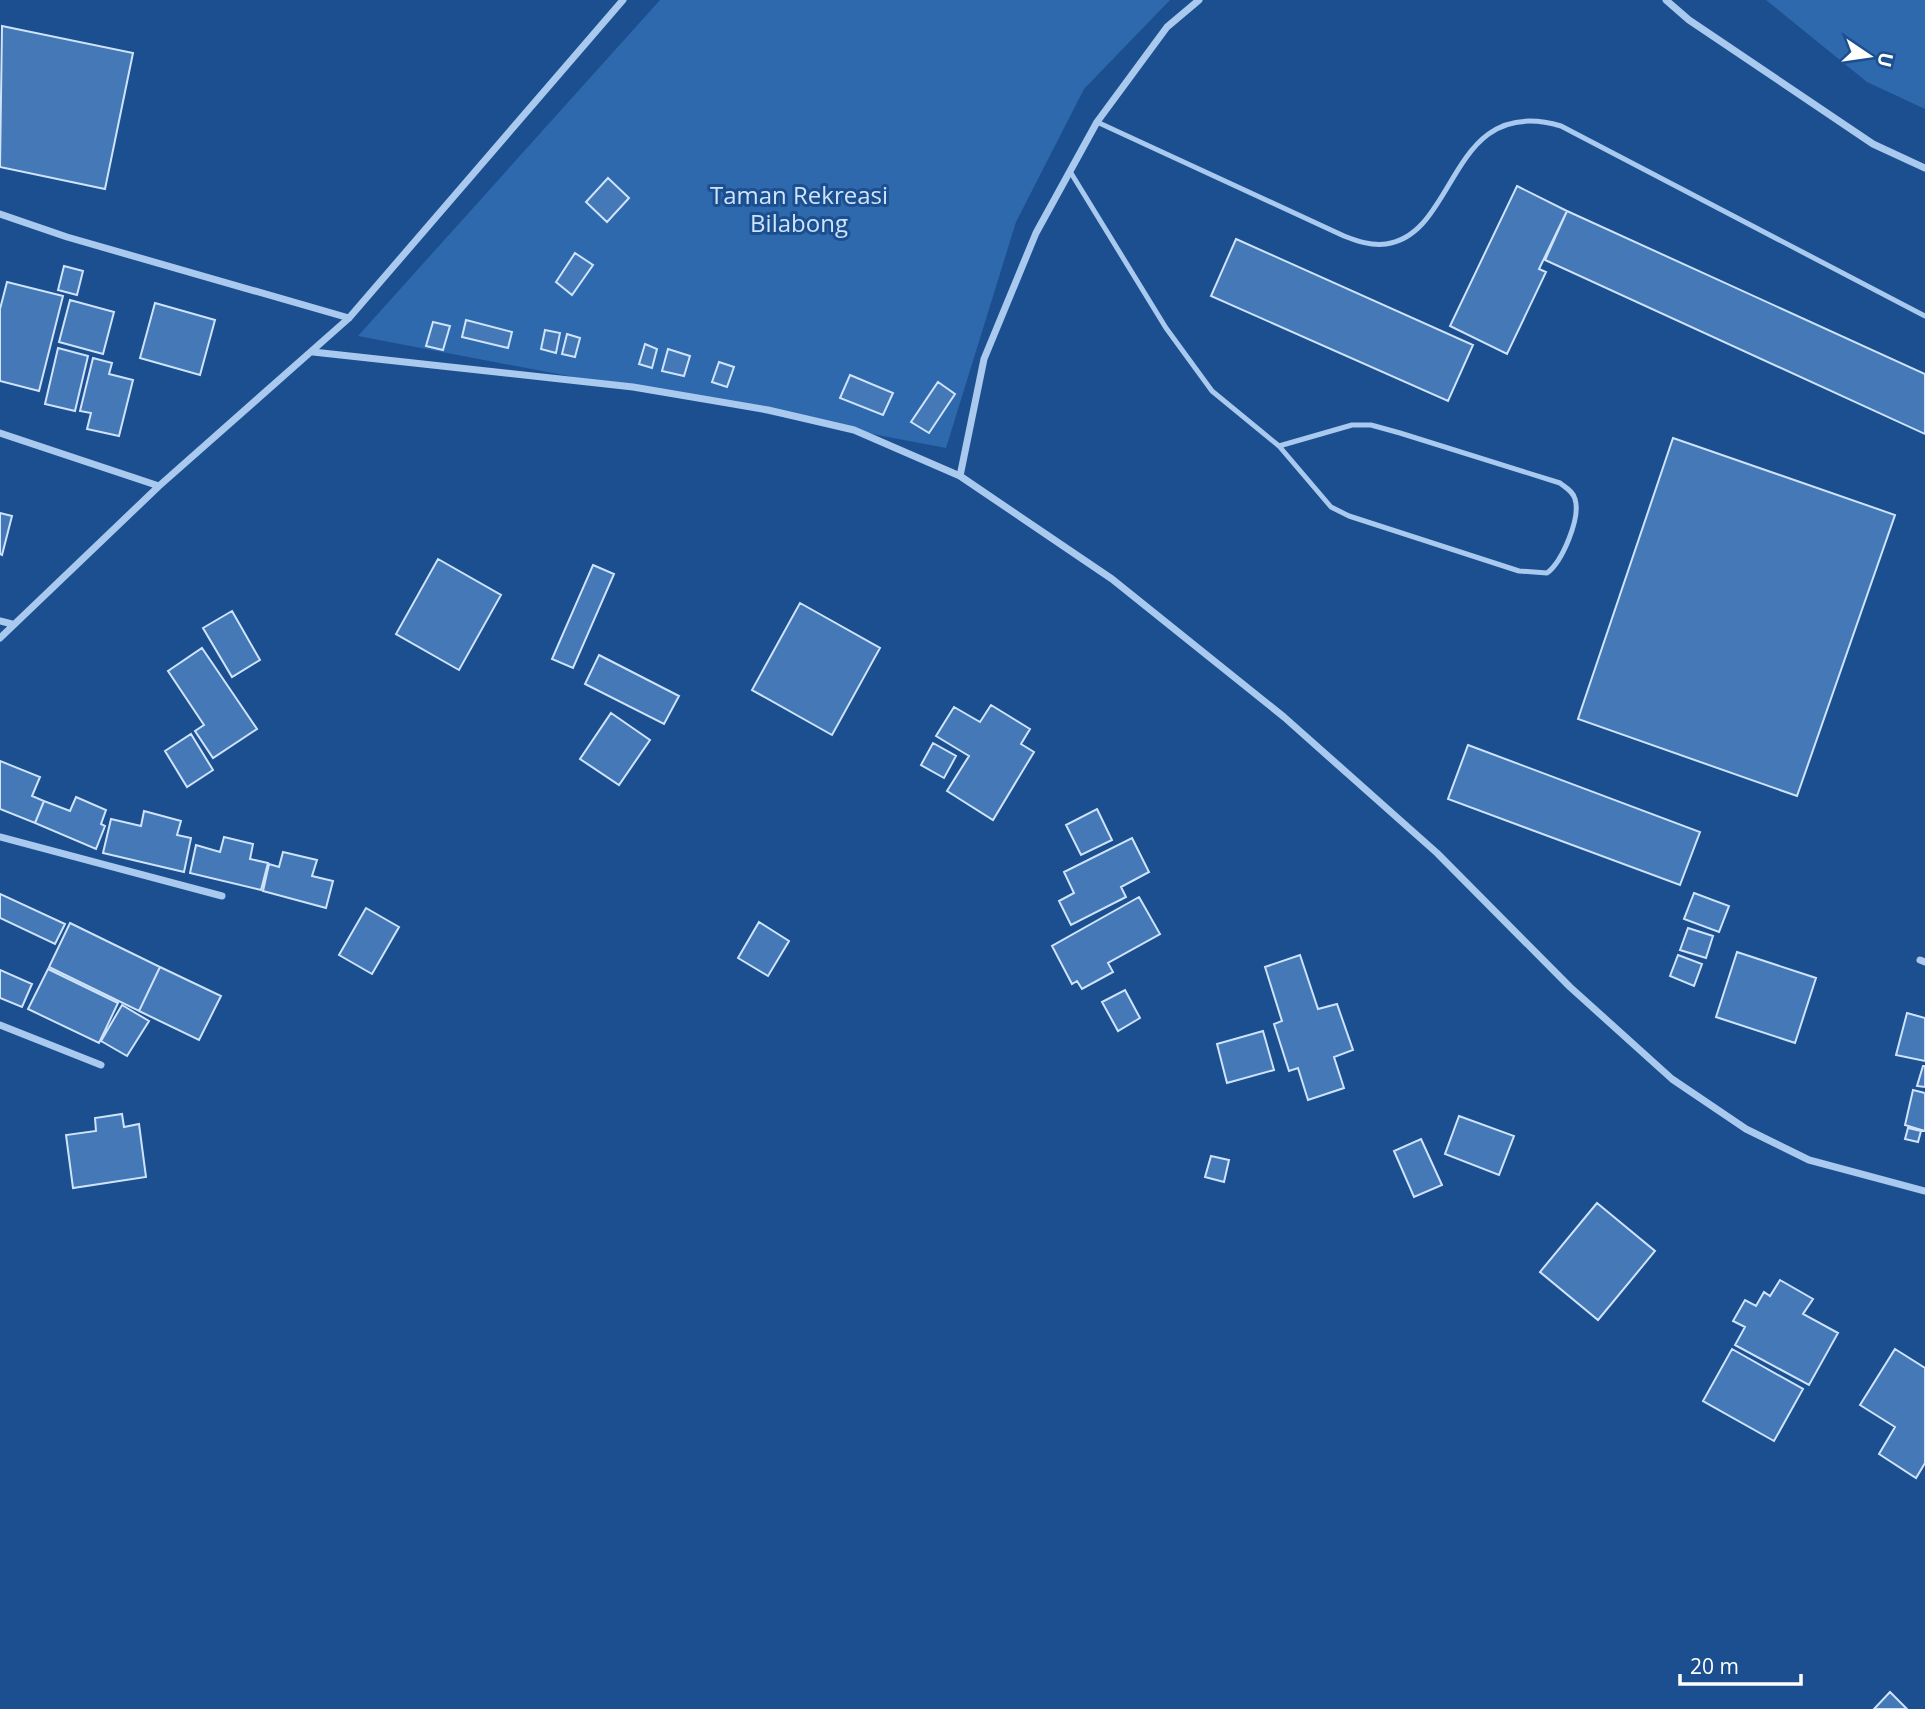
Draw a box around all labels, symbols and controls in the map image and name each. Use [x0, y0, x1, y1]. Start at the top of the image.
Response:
north arrow [1834, 21, 1904, 91]
text: U [1871, 50, 1900, 70]
park label: Taman Rekreasi Bilabong [710, 178, 888, 239]
scale bar [1680, 1642, 1801, 1686]
text: 20 m [1690, 1652, 1739, 1680]

